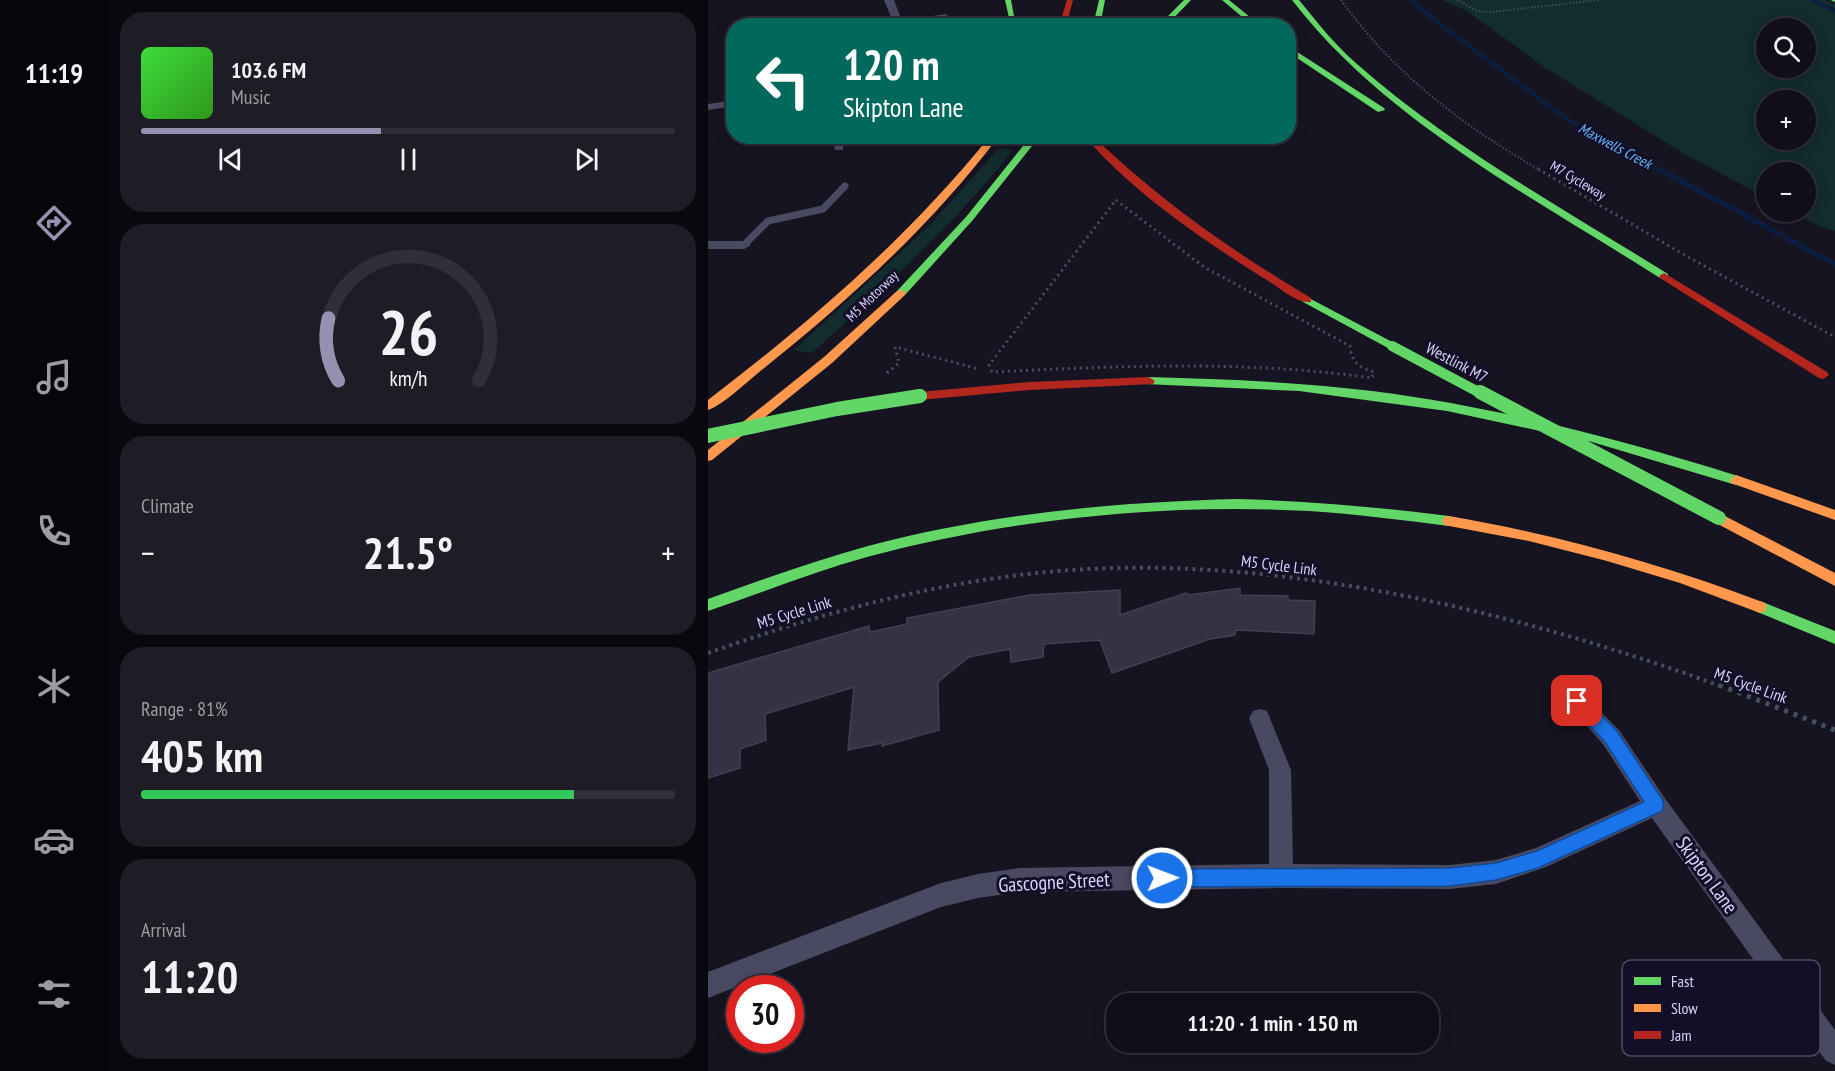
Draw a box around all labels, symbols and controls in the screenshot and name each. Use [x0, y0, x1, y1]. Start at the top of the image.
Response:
map controls [1756, 18, 1816, 222]
button: search [1756, 18, 1816, 78]
text: 120 m [843, 37, 940, 92]
icon: left [744, 42, 822, 120]
text: 11:19 [25, 56, 83, 90]
text: 103.6 FM [231, 56, 306, 84]
text: Music [231, 84, 271, 110]
text: Skipton Lane [843, 90, 964, 124]
button: + [1756, 90, 1816, 150]
water label: Maxwells Creek [1575, 118, 1657, 174]
icon: previous [214, 143, 247, 176]
icon: pause [392, 143, 425, 176]
icon: next [570, 143, 603, 176]
street label: M7 Cycleway [1547, 156, 1610, 204]
button: − [1756, 162, 1816, 222]
icon: directions [33, 202, 75, 244]
street label: M5 Motorway [842, 266, 902, 325]
text: 26 [378, 291, 438, 372]
street label: Westlink M7 [1423, 337, 1491, 387]
icon: music [33, 356, 75, 398]
text: km/h [389, 364, 427, 392]
text: Climate [141, 493, 194, 519]
icon: phone [33, 510, 75, 552]
text: 21.5° [363, 523, 453, 581]
text: − [141, 531, 155, 574]
text: + [661, 531, 675, 574]
street label: M5 Cycle Link [1240, 550, 1319, 580]
street label: M5 Cycle Link [755, 591, 834, 633]
street label: M5 Cycle Link [1712, 663, 1791, 708]
icon: climate [33, 665, 75, 707]
pin [1551, 675, 1602, 726]
icon: arrive [1560, 684, 1593, 717]
text: Range · 81% [141, 696, 228, 722]
text: 405 km [141, 726, 263, 784]
icon: car [33, 819, 75, 861]
street label: Skipton Lane [1670, 831, 1744, 919]
position arrow [1130, 846, 1194, 910]
street label: Gascogne Street [998, 866, 1111, 898]
text: Arrival [141, 917, 186, 943]
text: 11:20 [141, 947, 238, 1005]
legend [1622, 960, 1820, 1056]
text: Fast [1671, 971, 1694, 991]
icon: filters [33, 973, 75, 1015]
speed limit sign: 30 [726, 975, 804, 1053]
text: Slow [1671, 998, 1698, 1018]
text: 11:20 · 1 min · 150 m [1187, 1009, 1358, 1037]
text: Jam [1670, 1025, 1692, 1045]

